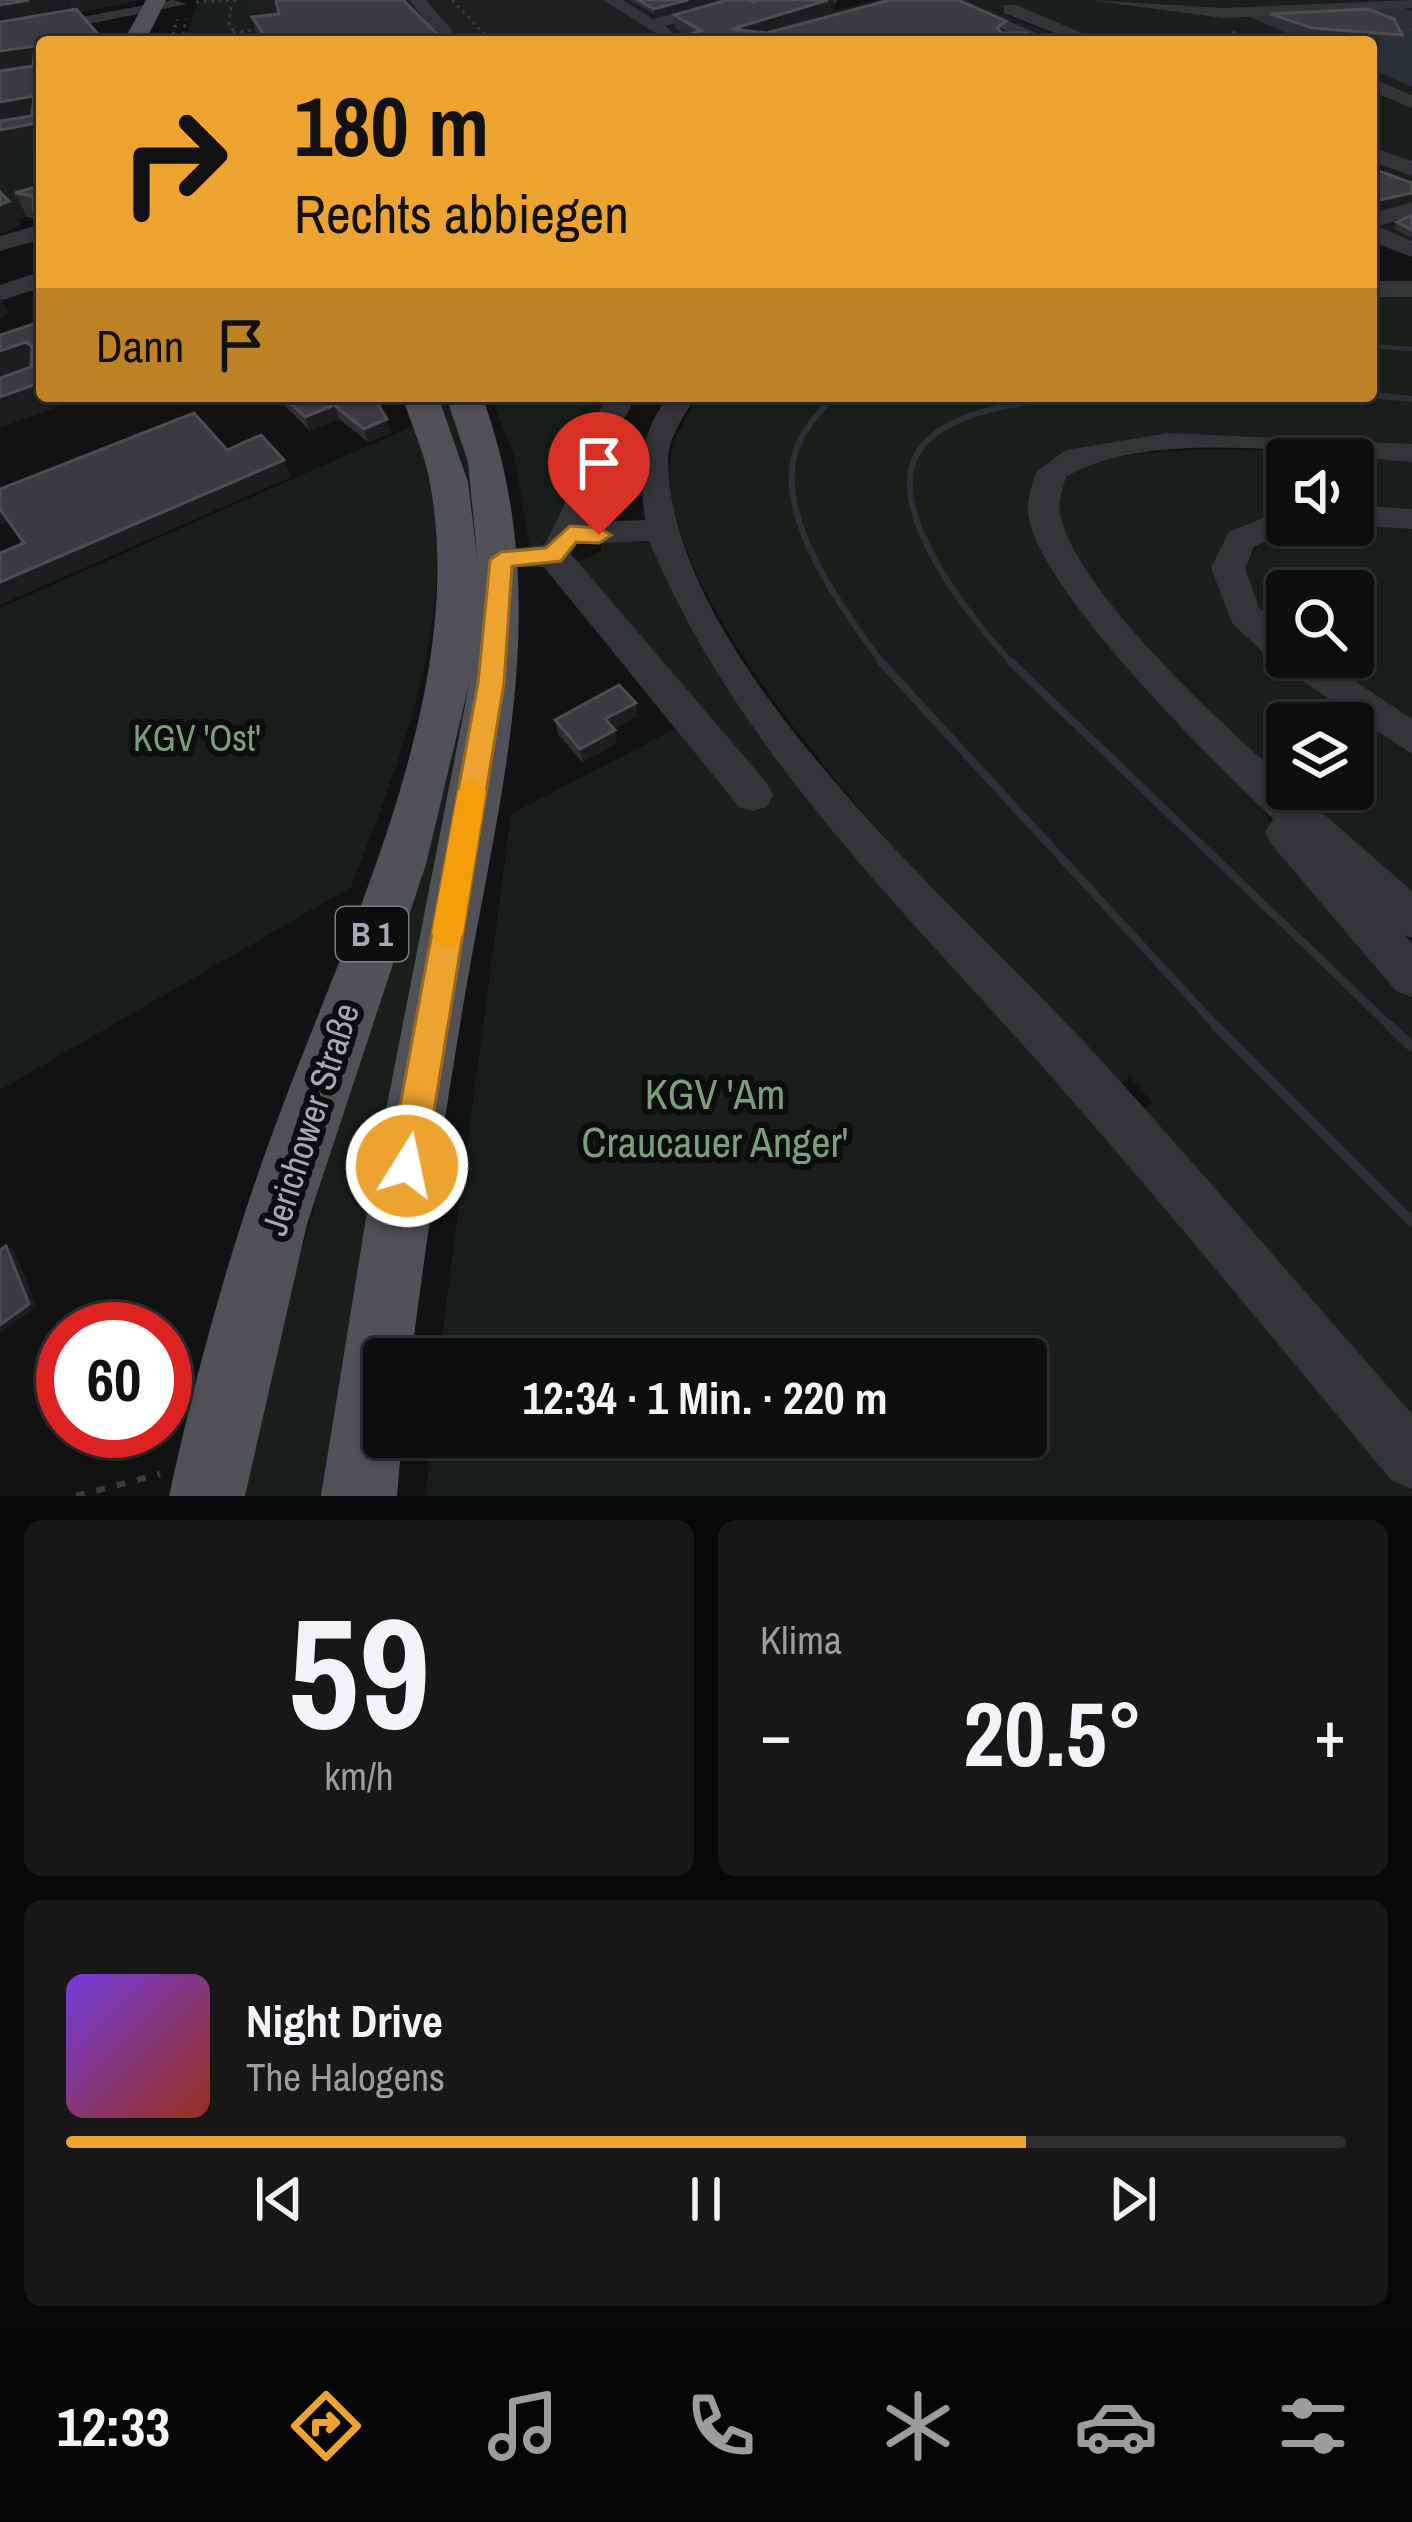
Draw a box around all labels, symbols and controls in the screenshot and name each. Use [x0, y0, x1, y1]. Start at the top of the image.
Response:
text: 180 m [294, 69, 489, 182]
icon: right [96, 84, 252, 240]
text: Rechts abbiegen [294, 177, 629, 250]
icon: arrive [208, 312, 274, 378]
text: Dann [96, 315, 184, 376]
pin [548, 412, 650, 535]
icon: arrive [566, 430, 632, 496]
map controls [1266, 438, 1374, 810]
button: sound [1266, 438, 1374, 546]
button: search [1266, 570, 1374, 678]
button: layers [1266, 702, 1374, 810]
park label: KGV 'Ost' [133, 714, 261, 762]
road number: B 1 [336, 907, 408, 961]
street label: Jerichower Straße [250, 997, 370, 1241]
park label: KGV 'Am Craucauer Anger' [582, 1066, 848, 1170]
position arrow [344, 1103, 470, 1229]
speed limit sign: 60 [36, 1302, 192, 1458]
text: 12:34 · 1 Min. · 220 m [522, 1367, 888, 1428]
text: 59 [288, 1567, 430, 1777]
text: Klima [760, 1614, 842, 1666]
text: 20.5° [963, 1673, 1143, 1794]
text: − [760, 1689, 792, 1778]
text: + [1314, 1689, 1346, 1778]
text: km/h [324, 1750, 394, 1802]
text: Night Drive [246, 1990, 443, 2051]
text: The Halogens [246, 2051, 445, 2103]
icon: previous [246, 2166, 312, 2232]
icon: pause [673, 2166, 739, 2232]
icon: next [1100, 2166, 1166, 2232]
icon: directions [284, 2384, 368, 2468]
icon: music [481, 2384, 565, 2468]
icon: phone [679, 2384, 763, 2468]
icon: climate [876, 2384, 960, 2468]
icon: car [1074, 2384, 1158, 2468]
icon: filters [1271, 2384, 1355, 2468]
text: 12:33 [57, 2390, 170, 2463]

